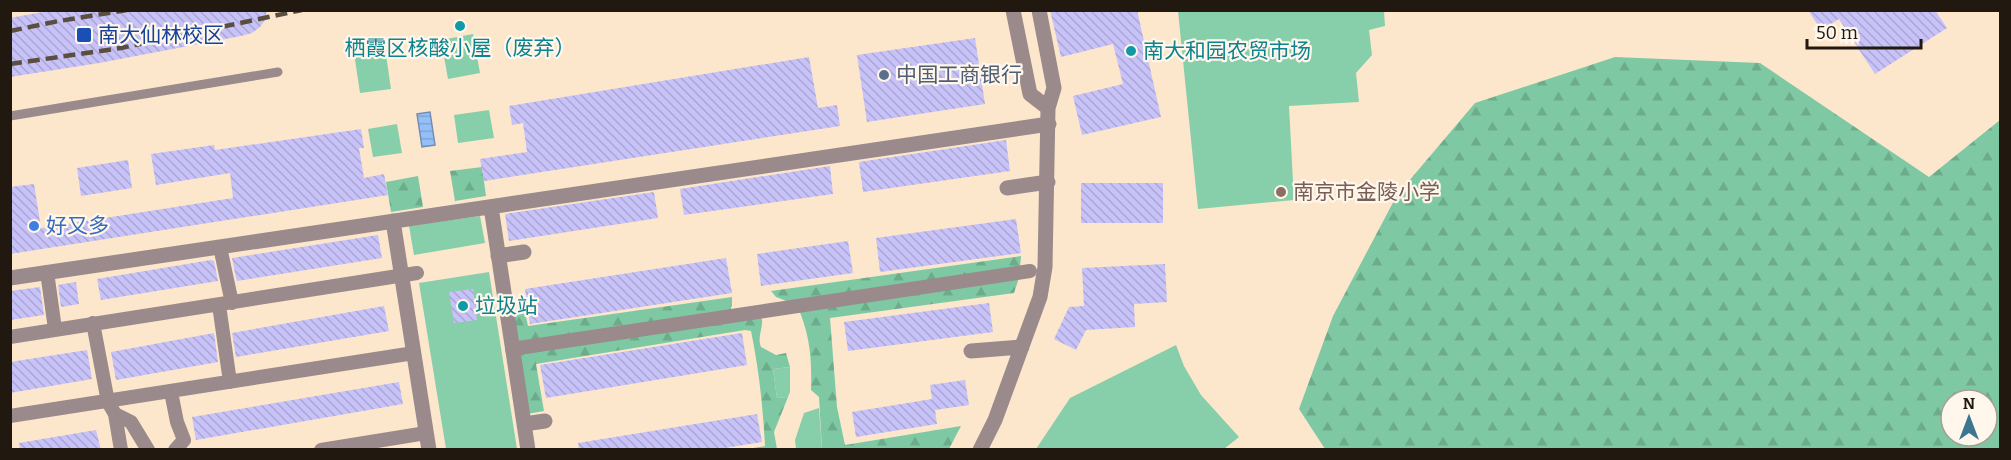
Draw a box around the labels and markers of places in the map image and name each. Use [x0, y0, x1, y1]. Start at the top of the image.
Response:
marker: 栖霞区核酸小屋（废弃） [453, 19, 467, 33]
place label: 南大仙林校区 [98, 22, 224, 48]
marker: 南大仙林校区 [75, 26, 93, 44]
place label: 栖霞区核酸小屋（废弃） [345, 35, 576, 61]
place label: 南大和园农贸市场 [1143, 38, 1311, 64]
marker: 南大和园农贸市场 [1124, 44, 1138, 58]
place label: 中国工商银行 [896, 62, 1022, 88]
marker: 中国工商银行 [877, 68, 891, 82]
place label: 南京市金陵小学 [1293, 179, 1440, 205]
marker: 南京市金陵小学 [1274, 185, 1288, 199]
place label: 好又多 [46, 213, 109, 239]
marker: 好又多 [27, 219, 41, 233]
place label: 垃圾站 [475, 293, 538, 319]
marker: 垃圾站 [456, 299, 470, 313]

